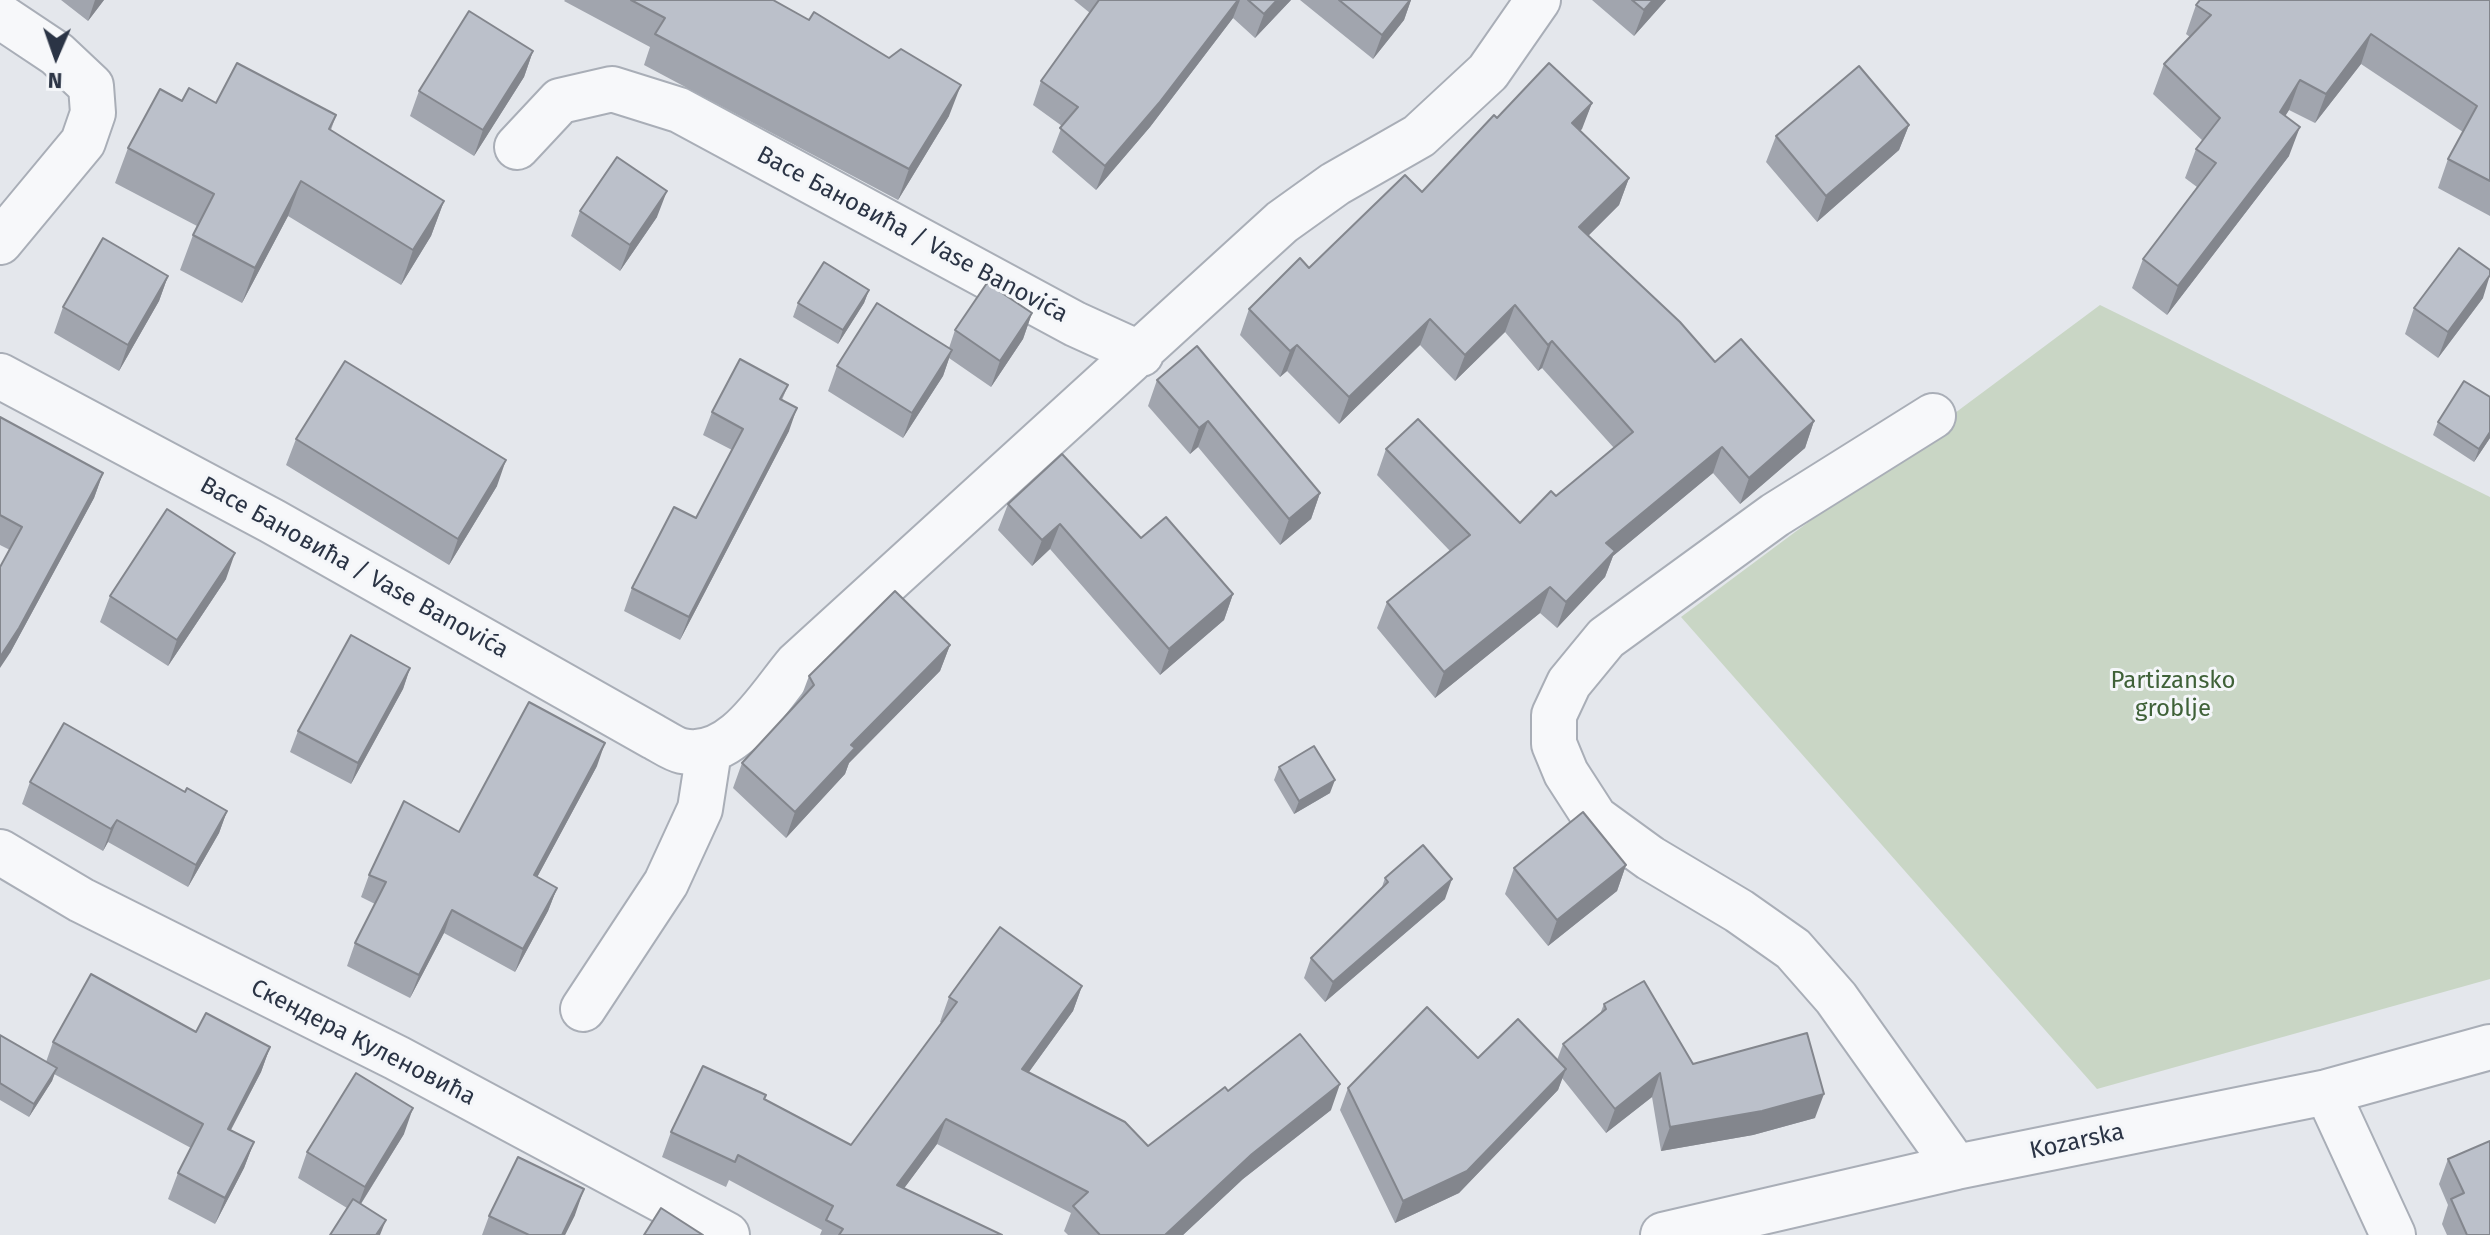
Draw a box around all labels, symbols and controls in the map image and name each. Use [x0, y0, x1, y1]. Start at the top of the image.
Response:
north arrow [16, 16, 96, 96]
text: N [47, 67, 63, 94]
street label: Васе Бановића / Vase Banovića [752, 141, 1072, 329]
street label: Васе Бановића / Vase Banovića [195, 471, 513, 665]
park label: Partizansko groblje [2111, 667, 2235, 723]
street label: Скендера Куленовића [246, 974, 480, 1112]
street label: Kozarska [2027, 1118, 2127, 1166]

